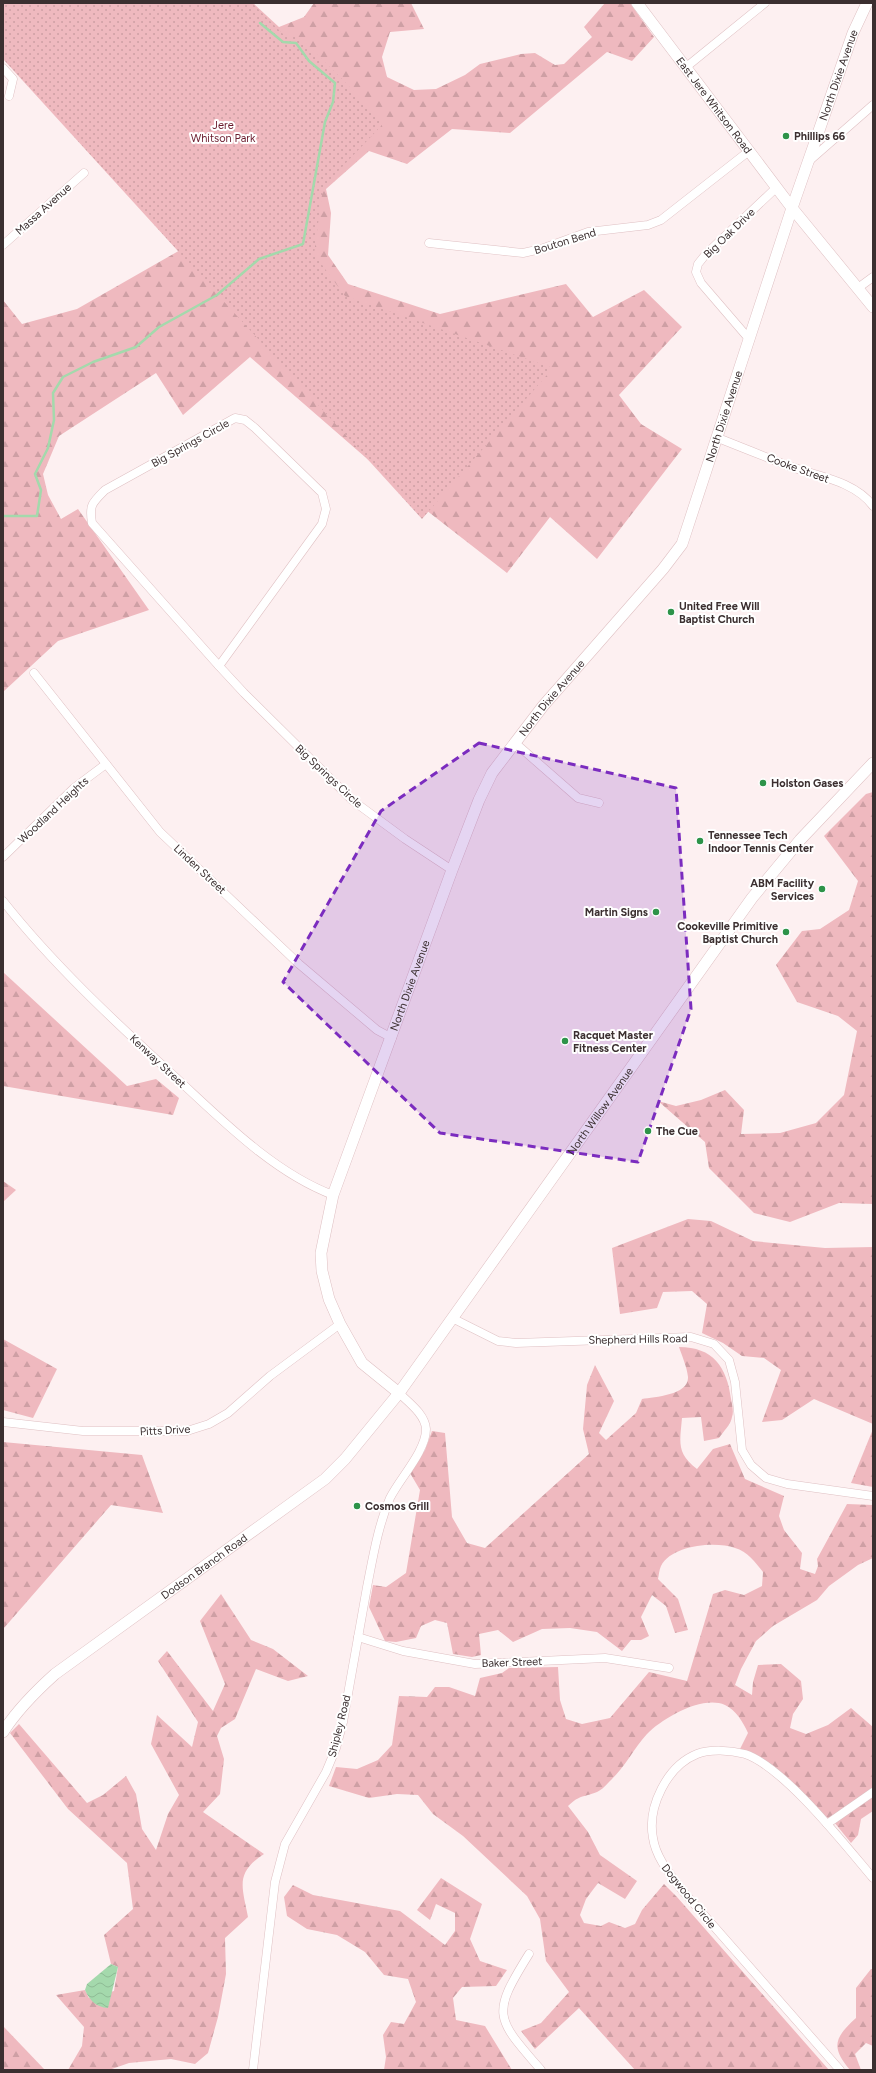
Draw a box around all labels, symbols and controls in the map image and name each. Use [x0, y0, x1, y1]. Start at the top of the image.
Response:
street label: North Dixie Avenue [817, 28, 861, 122]
street label: East Jere Whitson Road [673, 55, 754, 156]
park label: Jere Whitson Park [191, 119, 256, 145]
place label: Phillips 66 [794, 130, 846, 143]
marker: Phillips 66 [781, 131, 791, 141]
street label: Massa Avenue [13, 181, 74, 238]
street label: Big Oak Drive [701, 206, 758, 261]
street label: Bouton Bend [533, 226, 598, 257]
street label: North Dixie Avenue [703, 369, 745, 464]
street label: Big Springs Circle [149, 417, 231, 470]
street label: Cooke Street [765, 451, 831, 486]
place label: United Free Will Baptist Church [679, 600, 760, 626]
marker: United Free Will Baptist Church [666, 607, 676, 617]
street label: North Dixie Avenue [516, 657, 588, 739]
street label: Big Springs Circle [292, 742, 365, 811]
street label: Woodland Heights [16, 774, 91, 846]
place label: Holston Gases [771, 777, 843, 790]
marker: Holston Gases [758, 778, 768, 788]
place label: Tennessee Tech Indoor Tennis Center [708, 829, 814, 855]
marker: Tennessee Tech Indoor Tennis Center [695, 836, 705, 846]
street label: Linden Street [171, 842, 228, 897]
place label: ABM Facility Services [750, 877, 815, 903]
marker: ABM Facility Services [817, 884, 827, 894]
place label: Martin Signs [585, 906, 648, 919]
marker: Martin Signs [651, 907, 661, 917]
place label: Cookeville Primitive Baptist Church [677, 920, 778, 946]
marker: Cookeville Primitive Baptist Church [781, 927, 791, 937]
street label: North Dixie Avenue [388, 939, 433, 1033]
place label: Racquet Master Fitness Center [573, 1029, 654, 1055]
street label: Kenway Street [127, 1032, 188, 1091]
marker: Racquet Master Fitness Center [560, 1036, 570, 1046]
street label: North Willow Avenue [565, 1065, 636, 1158]
place label: The Cue [656, 1125, 698, 1138]
marker: The Cue [643, 1126, 653, 1136]
street label: Shepherd Hills Road [588, 1332, 688, 1347]
street label: Pitts Drive [139, 1423, 191, 1438]
place label: Cosmos Grill [365, 1500, 429, 1513]
marker: Cosmos Grill [352, 1501, 362, 1511]
street label: Dodson Branch Road [159, 1531, 250, 1602]
street label: Baker Street [481, 1655, 543, 1670]
street label: Shipley Road [325, 1693, 354, 1759]
street label: Dogwood Circle [659, 1861, 719, 1931]

